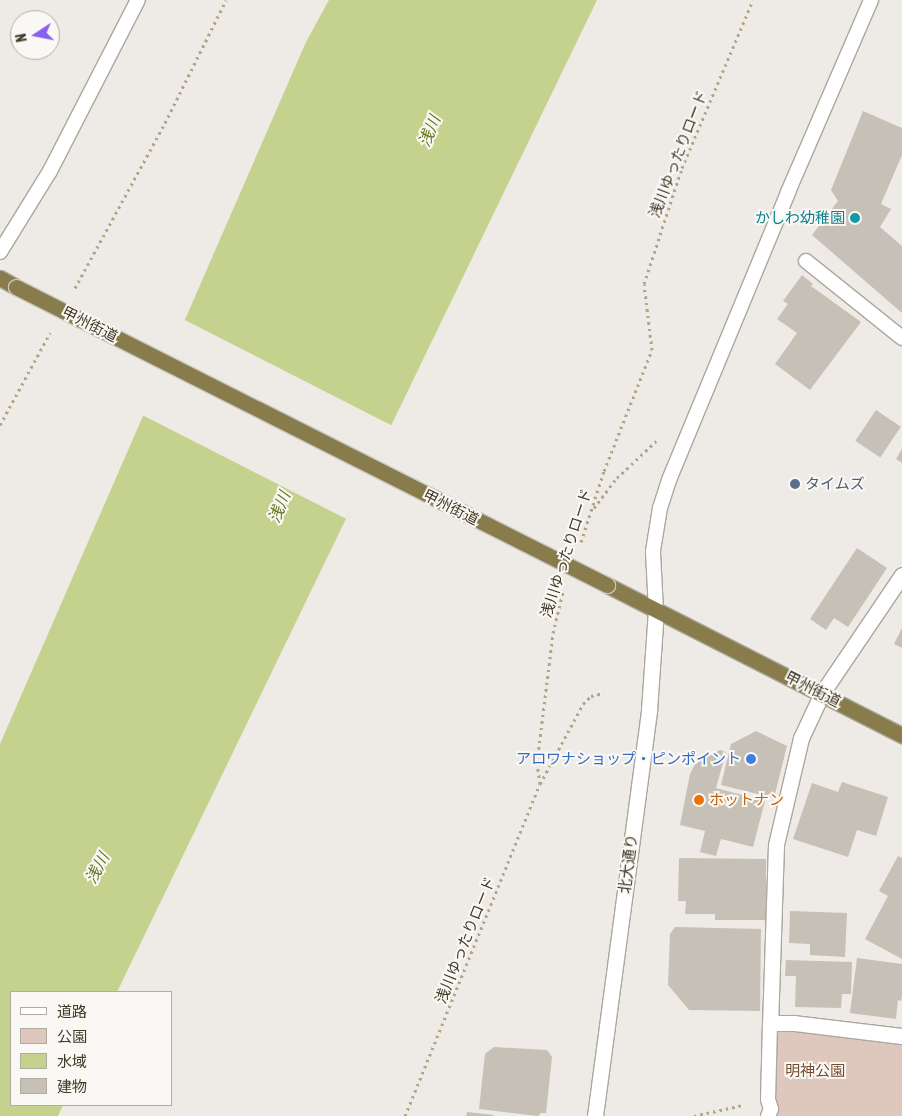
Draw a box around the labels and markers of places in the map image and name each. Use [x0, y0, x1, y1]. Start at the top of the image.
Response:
place label: かしわ幼稚園 [755, 209, 845, 227]
marker: かしわ幼稚園 [849, 212, 861, 224]
place label: タイムズ [805, 475, 865, 493]
marker: タイムズ [789, 478, 801, 490]
place label: アロワナショップ・ピンポイント [516, 750, 741, 768]
marker: アロワナショップ・ピンポイント [745, 753, 757, 765]
place label: ホットナン [709, 791, 784, 809]
marker: ホットナン [693, 794, 705, 806]

